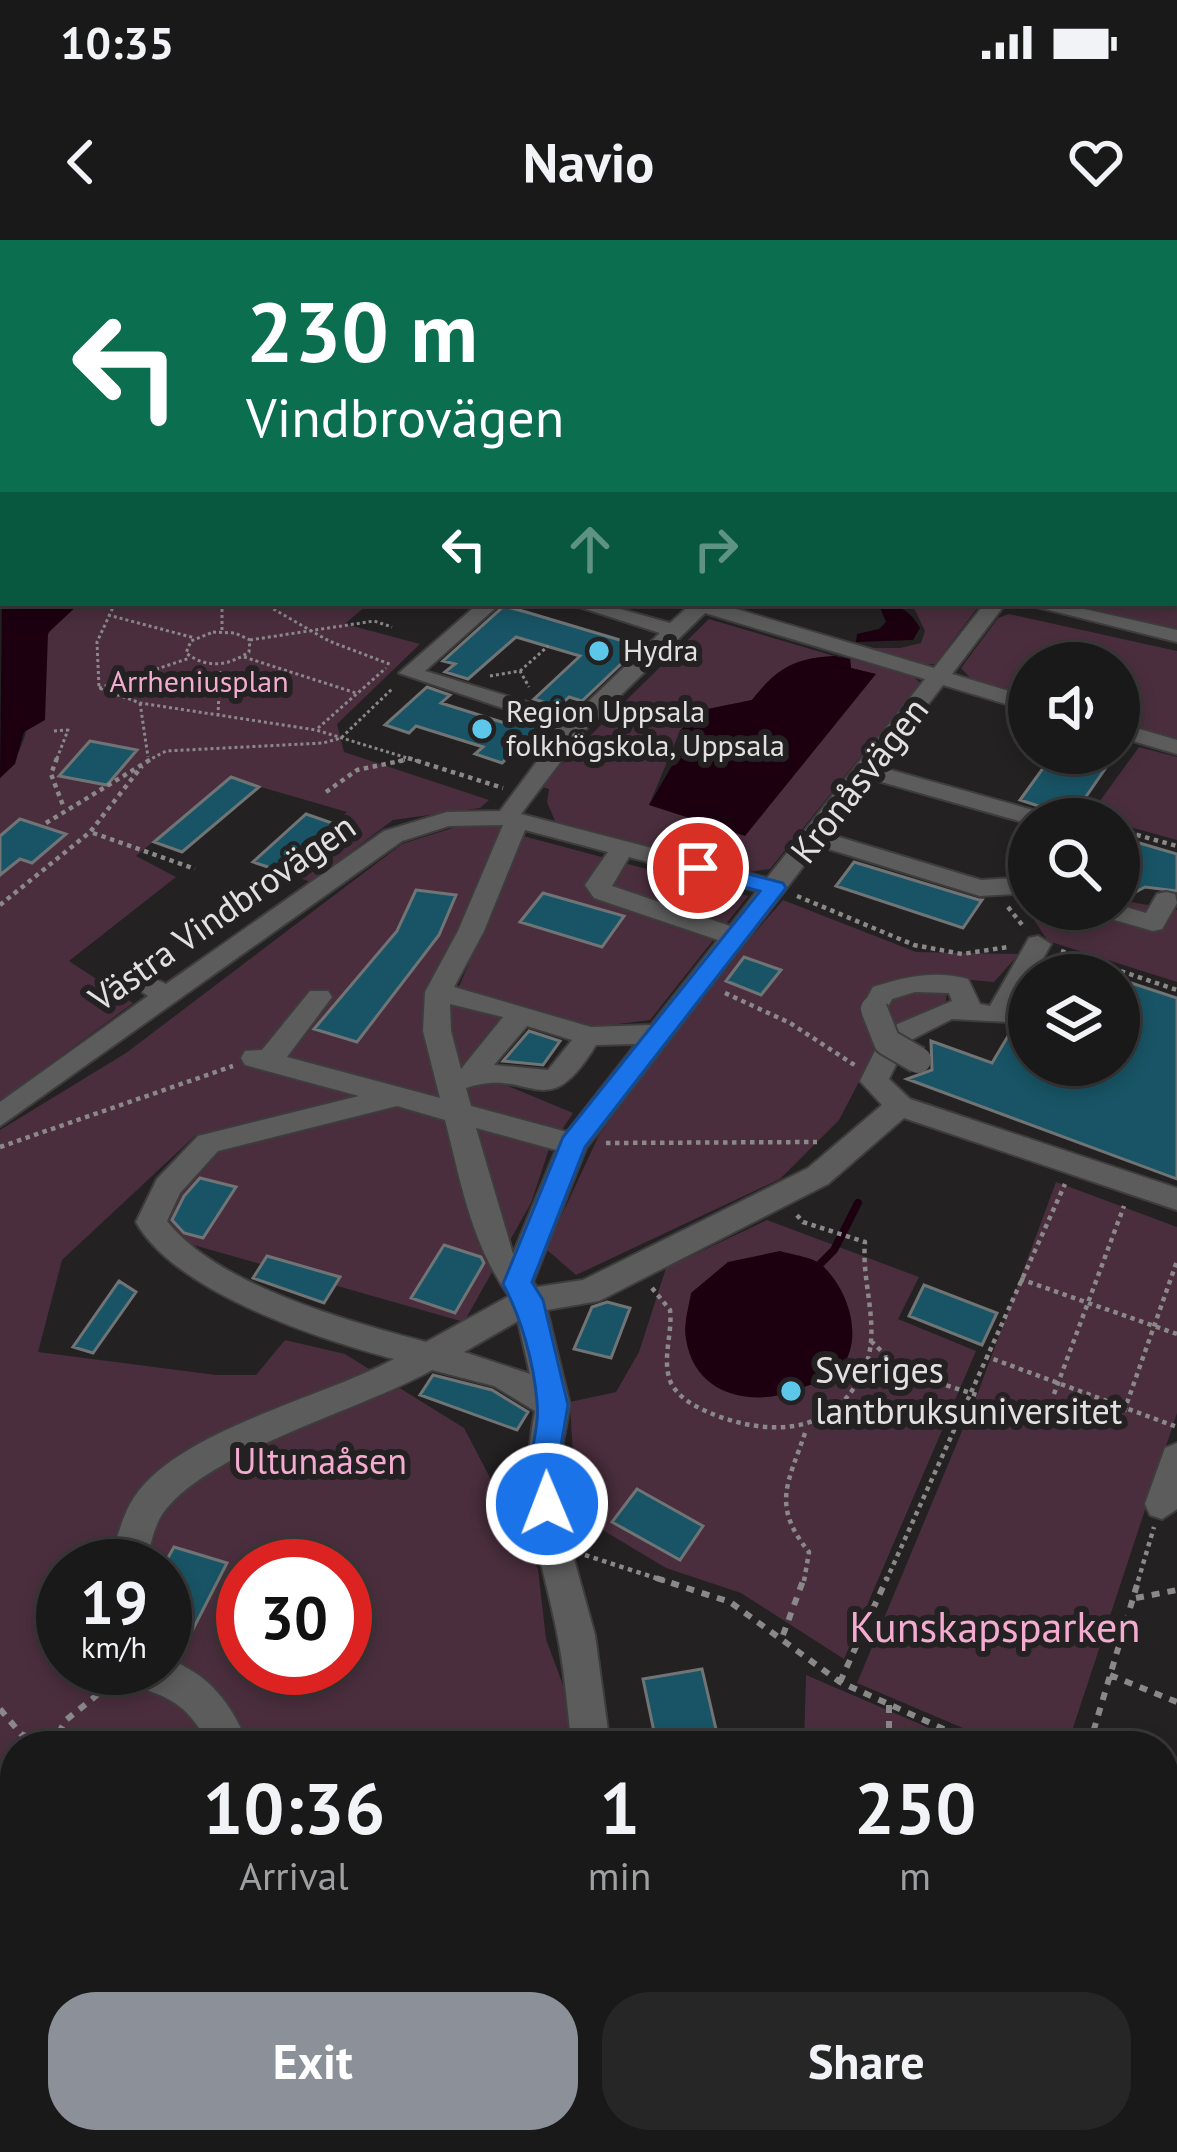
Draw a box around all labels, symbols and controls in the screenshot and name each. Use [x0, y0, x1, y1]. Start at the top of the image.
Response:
text: 10:35 [60, 13, 174, 71]
text: Navio [523, 127, 654, 197]
icon: back [48, 129, 114, 195]
icon: heart [1063, 129, 1129, 195]
text: 230 m [246, 276, 478, 385]
icon: left [48, 288, 204, 444]
text: Vindbrovägen [246, 382, 564, 452]
icon: left [431, 516, 497, 582]
icon: ahead [557, 516, 623, 582]
icon: right [683, 516, 749, 582]
place label: Hydra [623, 630, 698, 669]
marker: Hydra [586, 638, 612, 664]
map controls [1008, 642, 1140, 1086]
button: sound [1008, 642, 1140, 774]
park label: Arrheniusplan [109, 661, 289, 700]
street label: Kronåsvägen [779, 687, 938, 872]
place label: Region Uppsala folkhögskola, Uppsala [506, 691, 785, 764]
marker: Region Uppsala folkhögskola, Uppsala [469, 716, 495, 742]
button: search [1008, 798, 1140, 930]
street label: Västra Vindbrovägen [78, 802, 364, 1022]
pin [647, 817, 749, 919]
icon: arrive [665, 835, 731, 901]
button: layers [1008, 954, 1140, 1086]
place label: Sveriges lantbruksuniversitet [815, 1346, 1122, 1434]
marker: Sveriges lantbruksuniversitet [778, 1378, 804, 1404]
park label: Ultunaåsen [233, 1437, 407, 1484]
position arrow [484, 1441, 610, 1567]
speed limit sign: 30 [216, 1539, 372, 1695]
text: 19 [80, 1563, 148, 1641]
park label: Kunskapsparken [850, 1599, 1140, 1654]
text: km/h [81, 1627, 147, 1666]
text: 10:36 [203, 1761, 385, 1854]
text: 1 [599, 1761, 640, 1854]
text: 250 [854, 1761, 976, 1854]
text: Arrival [239, 1850, 349, 1901]
text: min [588, 1850, 651, 1901]
text: m [899, 1850, 931, 1901]
button: Exit [48, 1992, 578, 2130]
button: Share [602, 1992, 1131, 2130]

